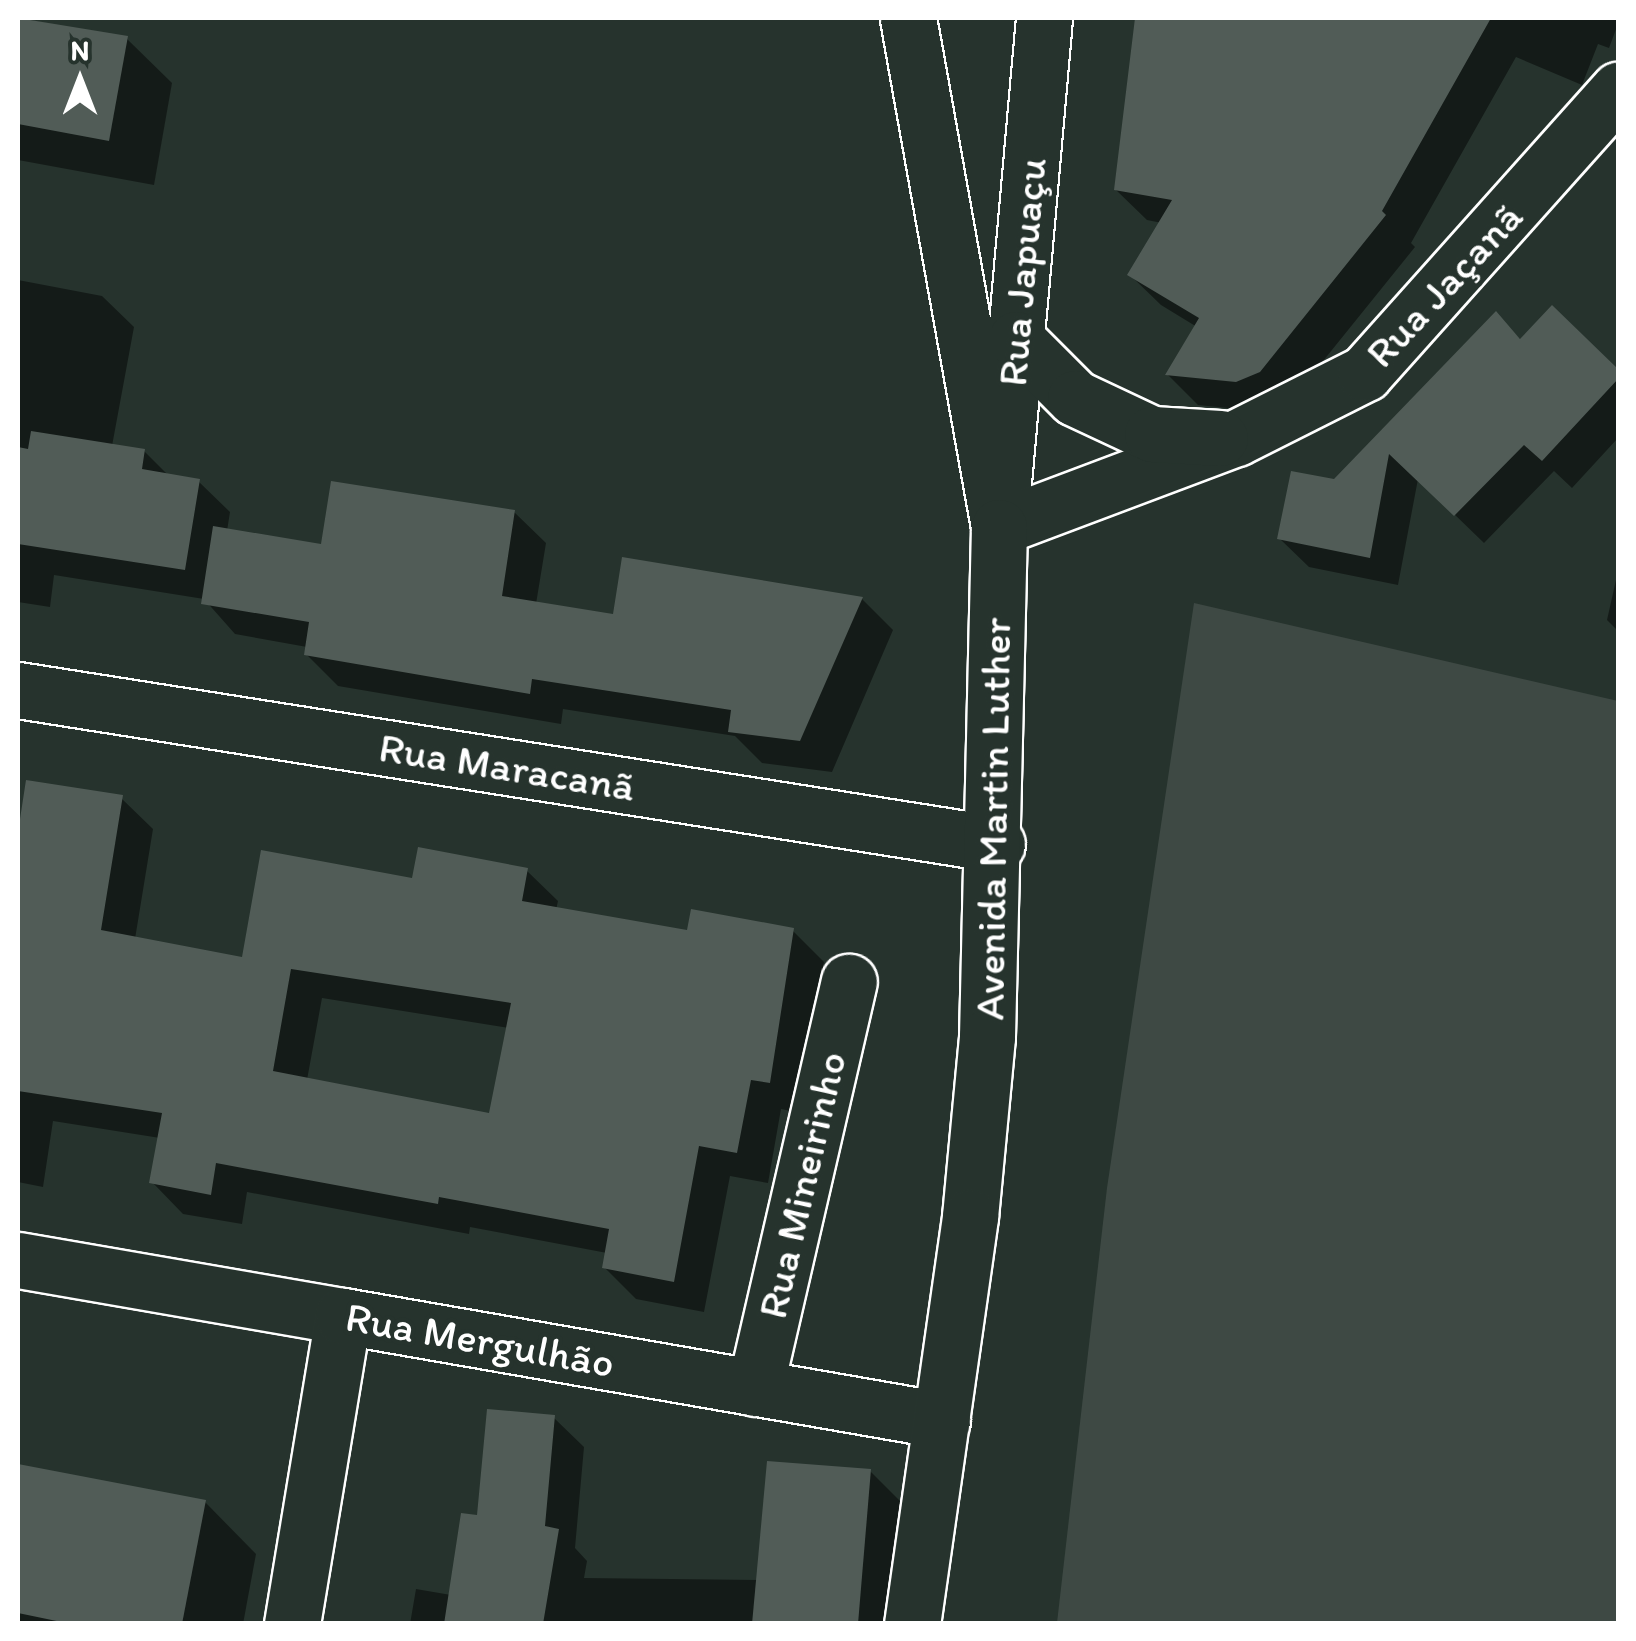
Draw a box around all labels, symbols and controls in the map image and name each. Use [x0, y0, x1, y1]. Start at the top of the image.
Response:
north arrow [30, 30, 130, 130]
text: N [71, 33, 89, 67]
street label: Rua Japuaçu [987, 155, 1057, 389]
street label: Rua Jaçanã [1355, 192, 1533, 378]
street label: Avenida Martin Luther [964, 617, 1022, 1021]
street label: Rua Maracanã [376, 722, 638, 812]
street label: Rua Mineirinho [747, 1047, 857, 1323]
street label: Rua Mergulhão [342, 1292, 618, 1388]

